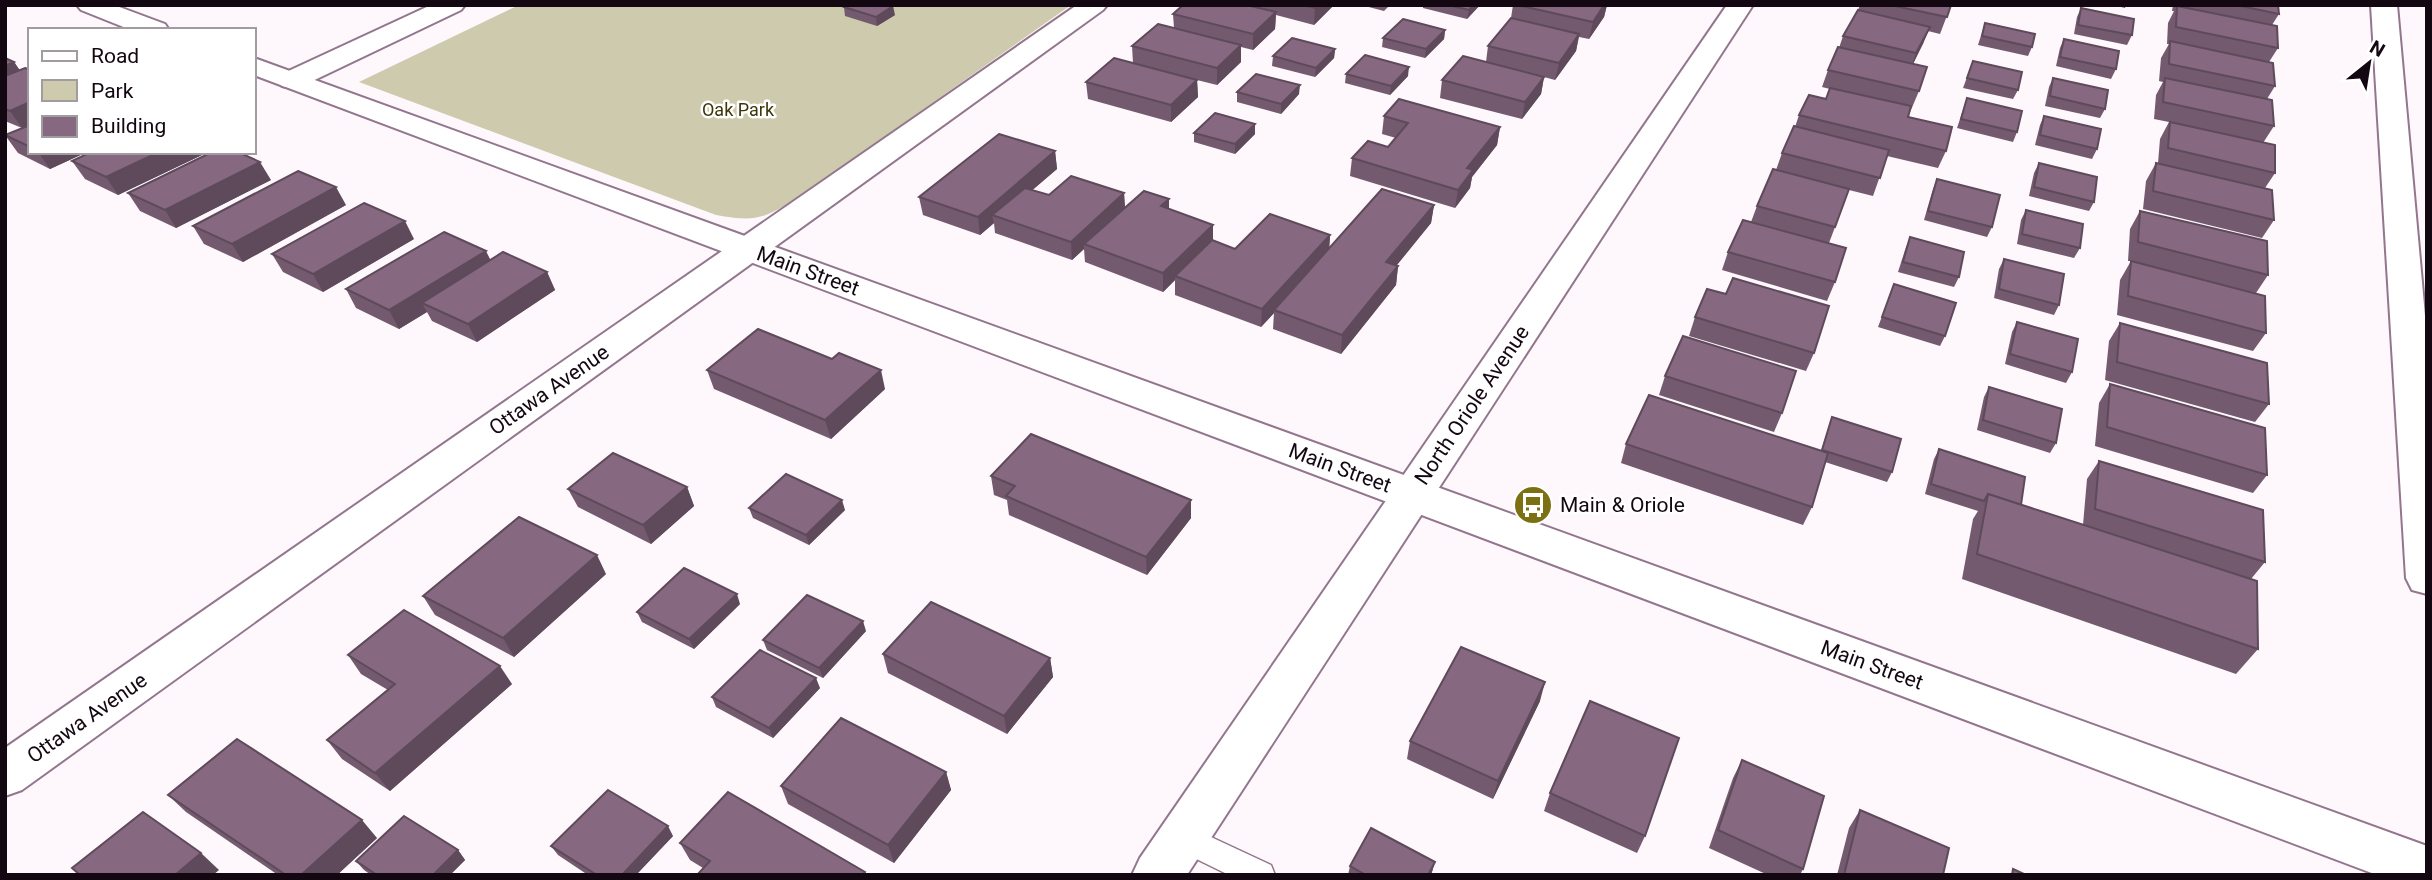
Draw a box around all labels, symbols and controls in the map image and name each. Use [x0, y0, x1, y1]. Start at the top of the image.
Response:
legend [28, 28, 256, 154]
north arrow [2334, 28, 2404, 98]
text: N [2366, 35, 2389, 62]
text: Road [91, 44, 139, 68]
text: Park [91, 79, 134, 103]
park label: Oak Park [702, 99, 775, 120]
text: Building [91, 114, 166, 138]
street label: Main Street [754, 241, 863, 301]
street label: North Oriole Avenue [1410, 321, 1534, 489]
street label: Ottawa Avenue [484, 340, 614, 440]
street label: Main Street [1286, 438, 1395, 498]
bus stop icon: Main & Oriole [1512, 484, 1554, 526]
place label: Main & Oriole [1560, 493, 1685, 517]
street label: Main Street [1818, 635, 1927, 695]
street label: Ottawa Avenue [22, 668, 152, 768]

